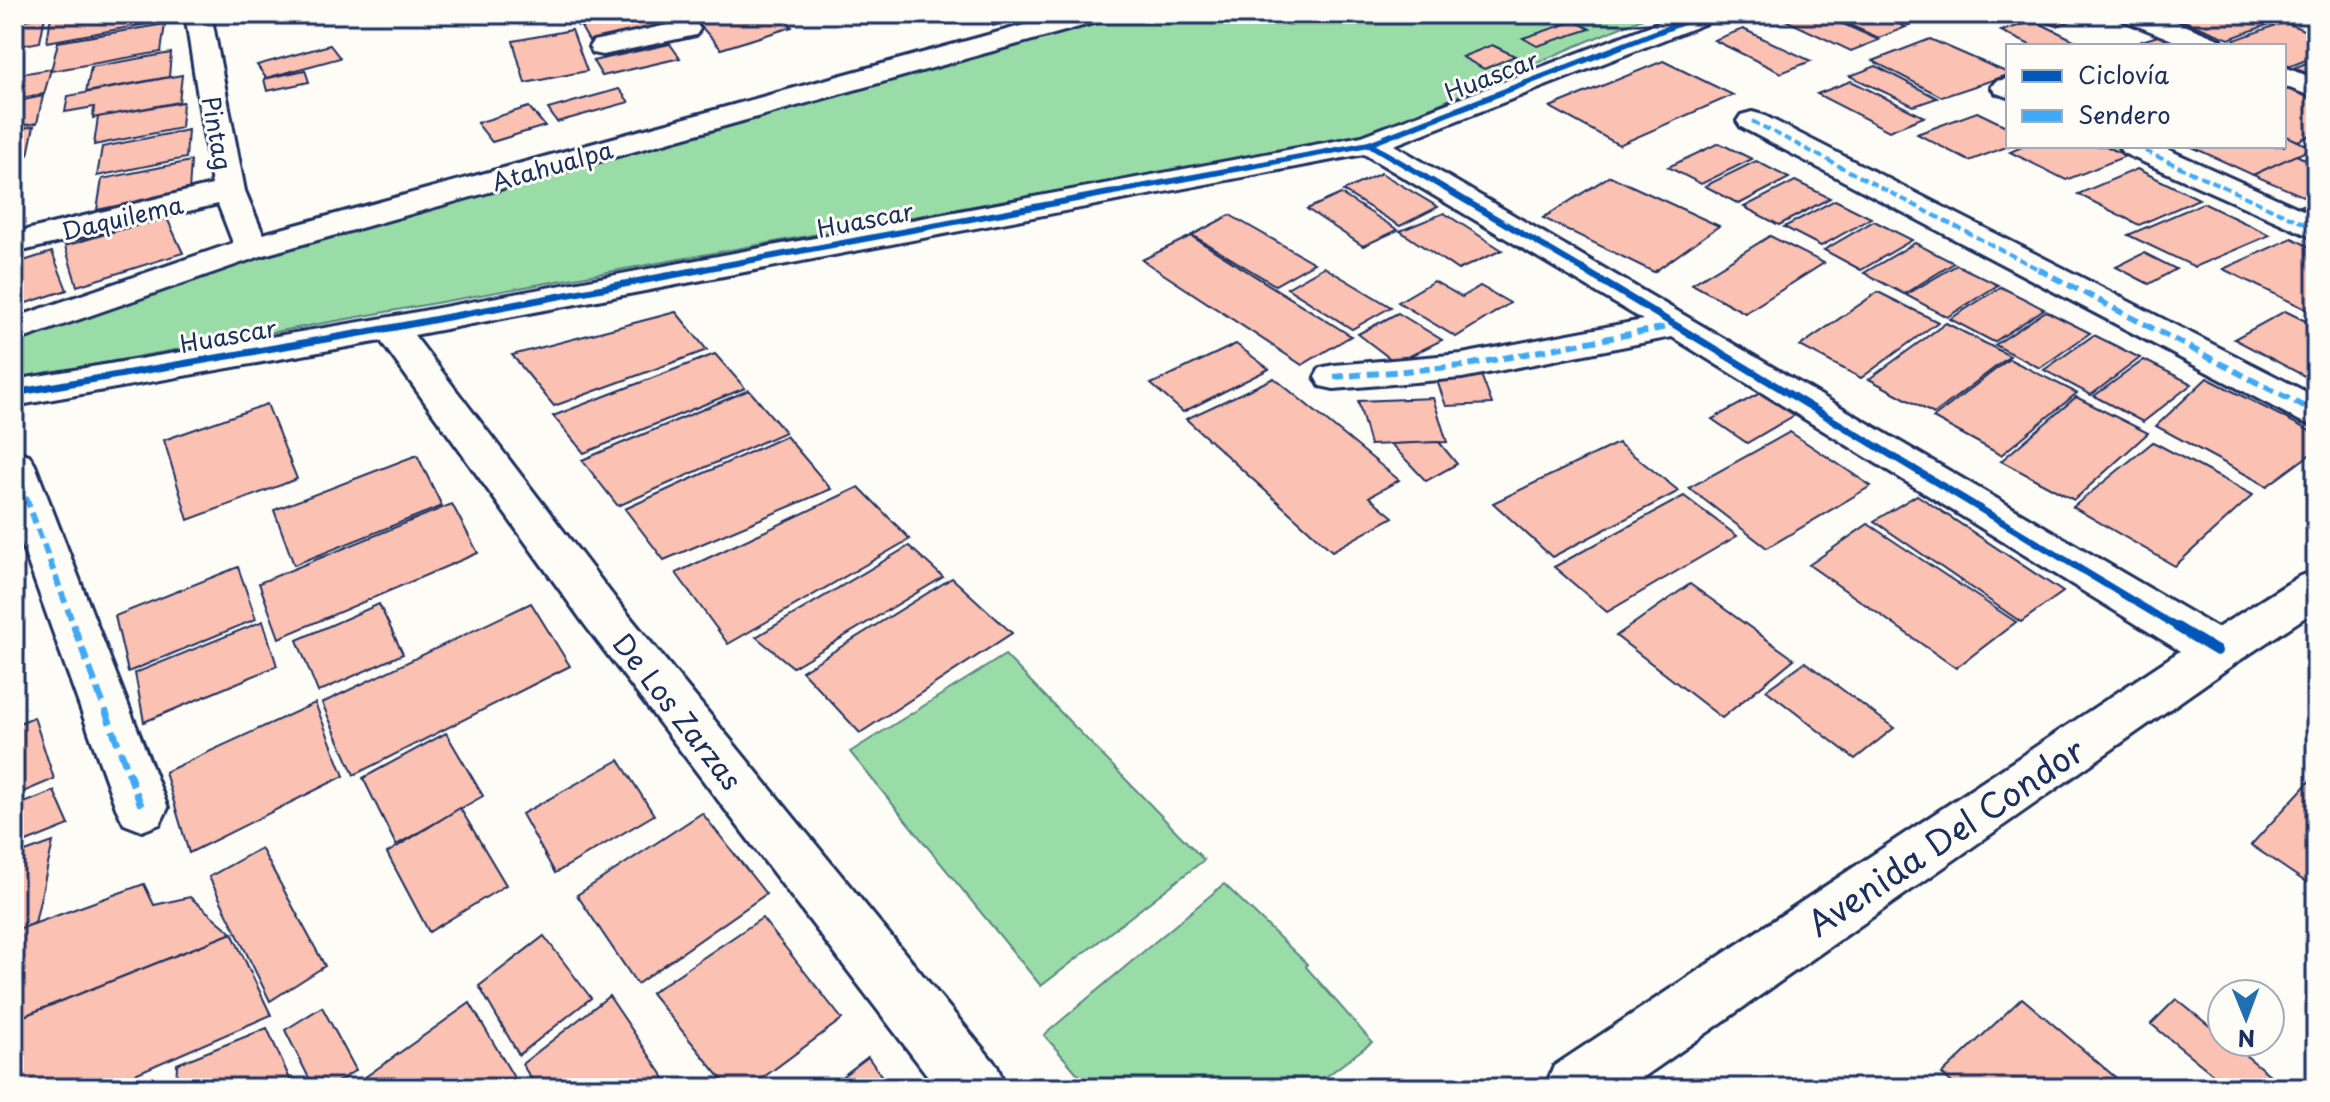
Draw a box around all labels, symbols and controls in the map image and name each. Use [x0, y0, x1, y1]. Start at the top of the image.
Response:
street label: Huascar [1439, 41, 1543, 109]
legend [2006, 44, 2286, 148]
text: Ciclovía [2078, 56, 2169, 92]
street label: Pintag [194, 93, 242, 173]
text: Sendero [2078, 96, 2170, 132]
street label: Atahualpa [487, 130, 617, 199]
street label: Daquilema [58, 186, 186, 248]
street label: Huascar [814, 192, 916, 246]
street label: Huascar [177, 309, 279, 361]
street label: De Los Zarzas [603, 623, 753, 799]
street label: Avenida Del Condor [1796, 723, 2094, 948]
north arrow [2206, 978, 2286, 1058]
text: N [2237, 1023, 2255, 1056]

